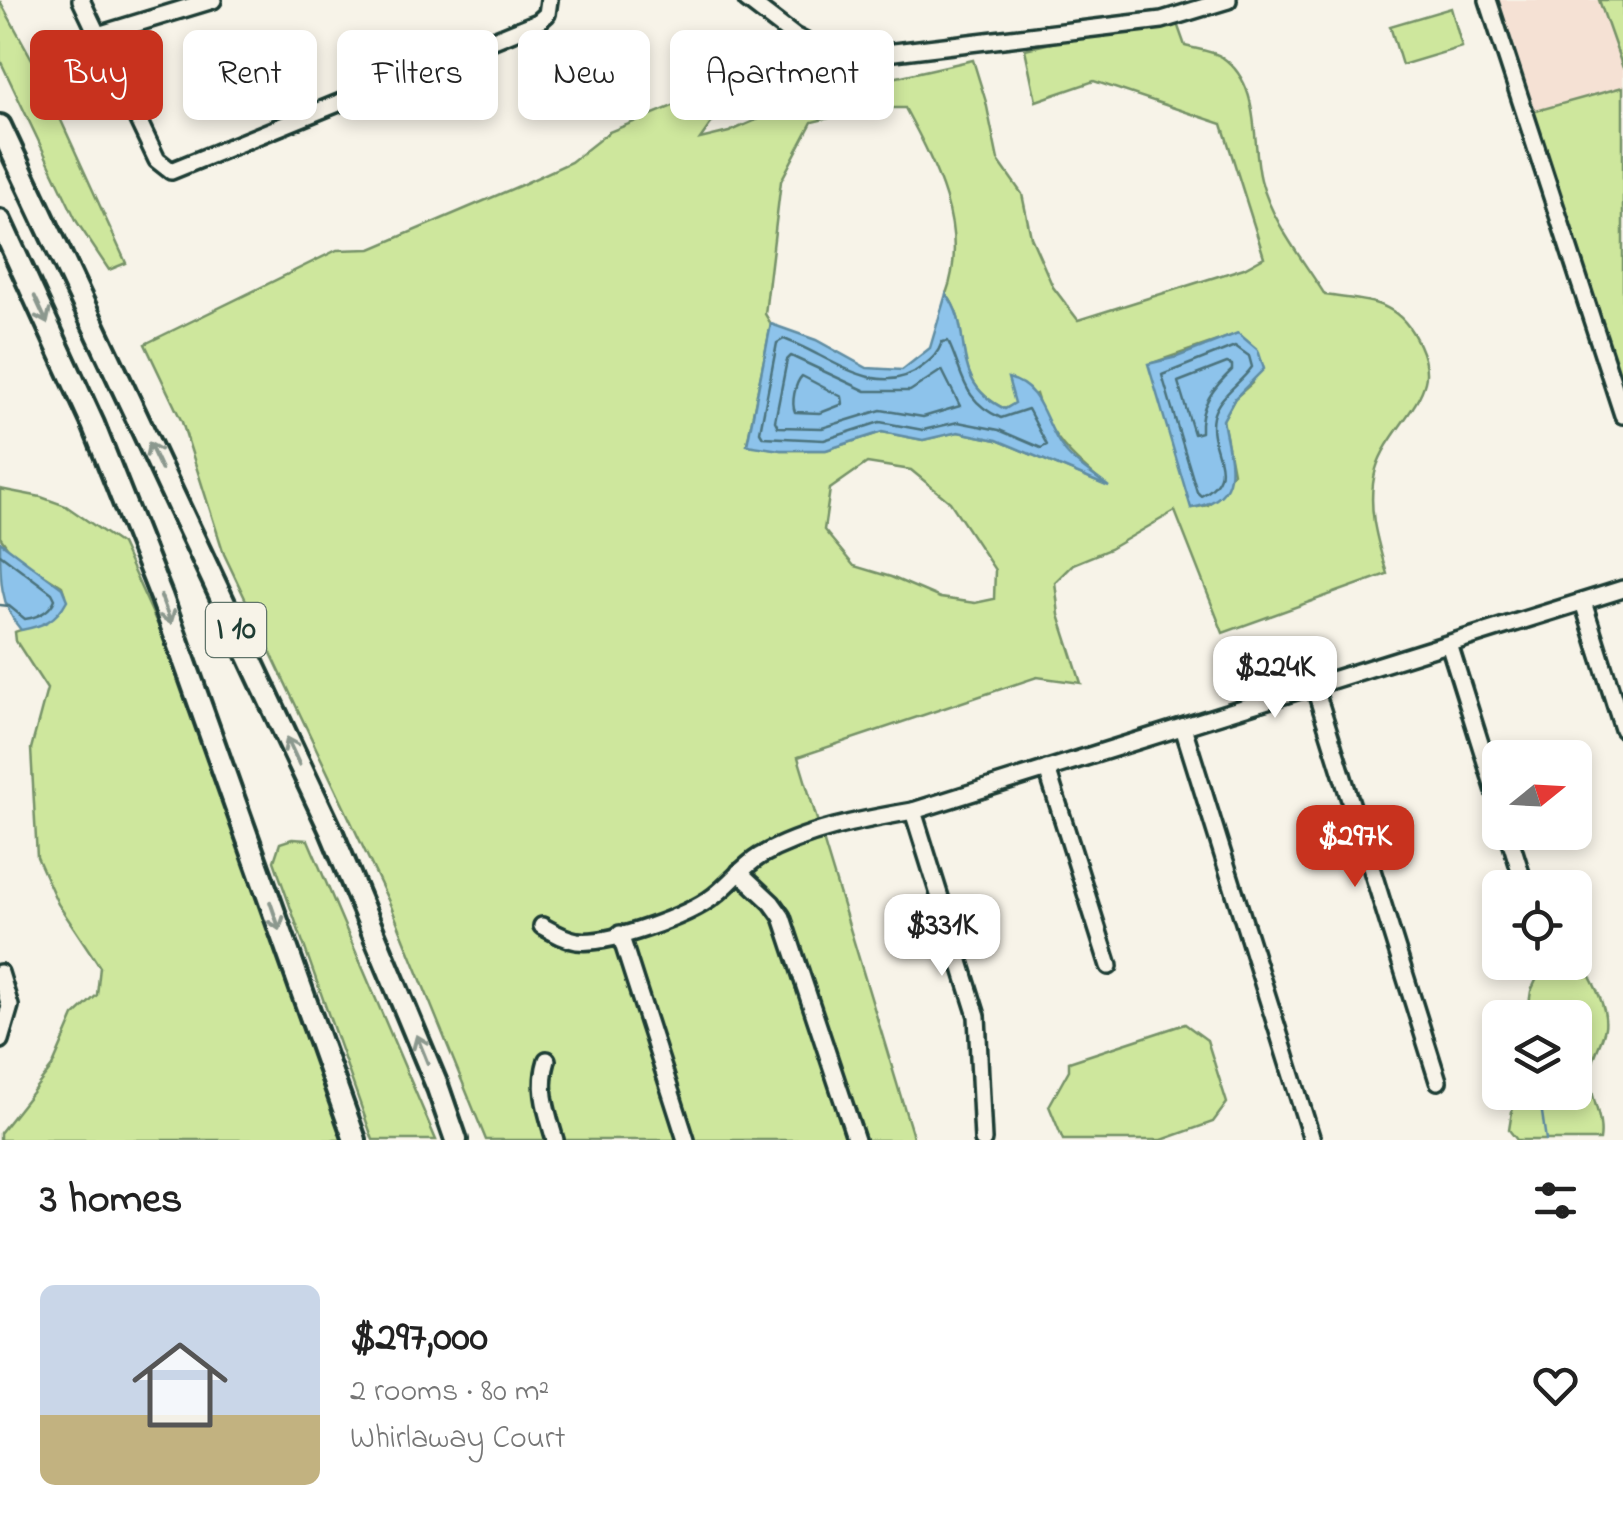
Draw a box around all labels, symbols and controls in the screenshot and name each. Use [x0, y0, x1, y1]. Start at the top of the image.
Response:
chip: Buy [30, 30, 163, 120]
chip: Rent [183, 30, 317, 120]
chip: Filters [337, 30, 498, 120]
chip: New [518, 30, 650, 120]
chip: Apartment [670, 30, 894, 120]
one-way arrow [32, 294, 51, 324]
one-way arrow [145, 441, 163, 472]
one-way arrow [159, 594, 177, 624]
road number: I 10 [206, 603, 266, 657]
pin: $224K [1205, 636, 1345, 721]
text: $224K [1235, 645, 1315, 692]
one-way arrow [283, 736, 301, 766]
north arrow [1482, 740, 1592, 850]
map controls [1482, 740, 1592, 1110]
pin: $297K [1285, 805, 1425, 890]
text: $297K [1318, 814, 1392, 861]
button: locate [1482, 870, 1592, 980]
pin: $331K [872, 894, 1012, 979]
one-way arrow [268, 899, 286, 931]
text: $331K [906, 903, 978, 950]
button: layers [1482, 1000, 1592, 1110]
one-way arrow [412, 1034, 430, 1065]
text: 3 homes [40, 1170, 182, 1231]
icon: filters [1528, 1173, 1583, 1228]
text: $297,000 [350, 1308, 488, 1369]
icon: home [120, 1325, 240, 1445]
icon: heart [1528, 1358, 1583, 1413]
text: 2 rooms · 80 m² [350, 1369, 549, 1416]
text: Whirlaway Court [350, 1416, 566, 1463]

